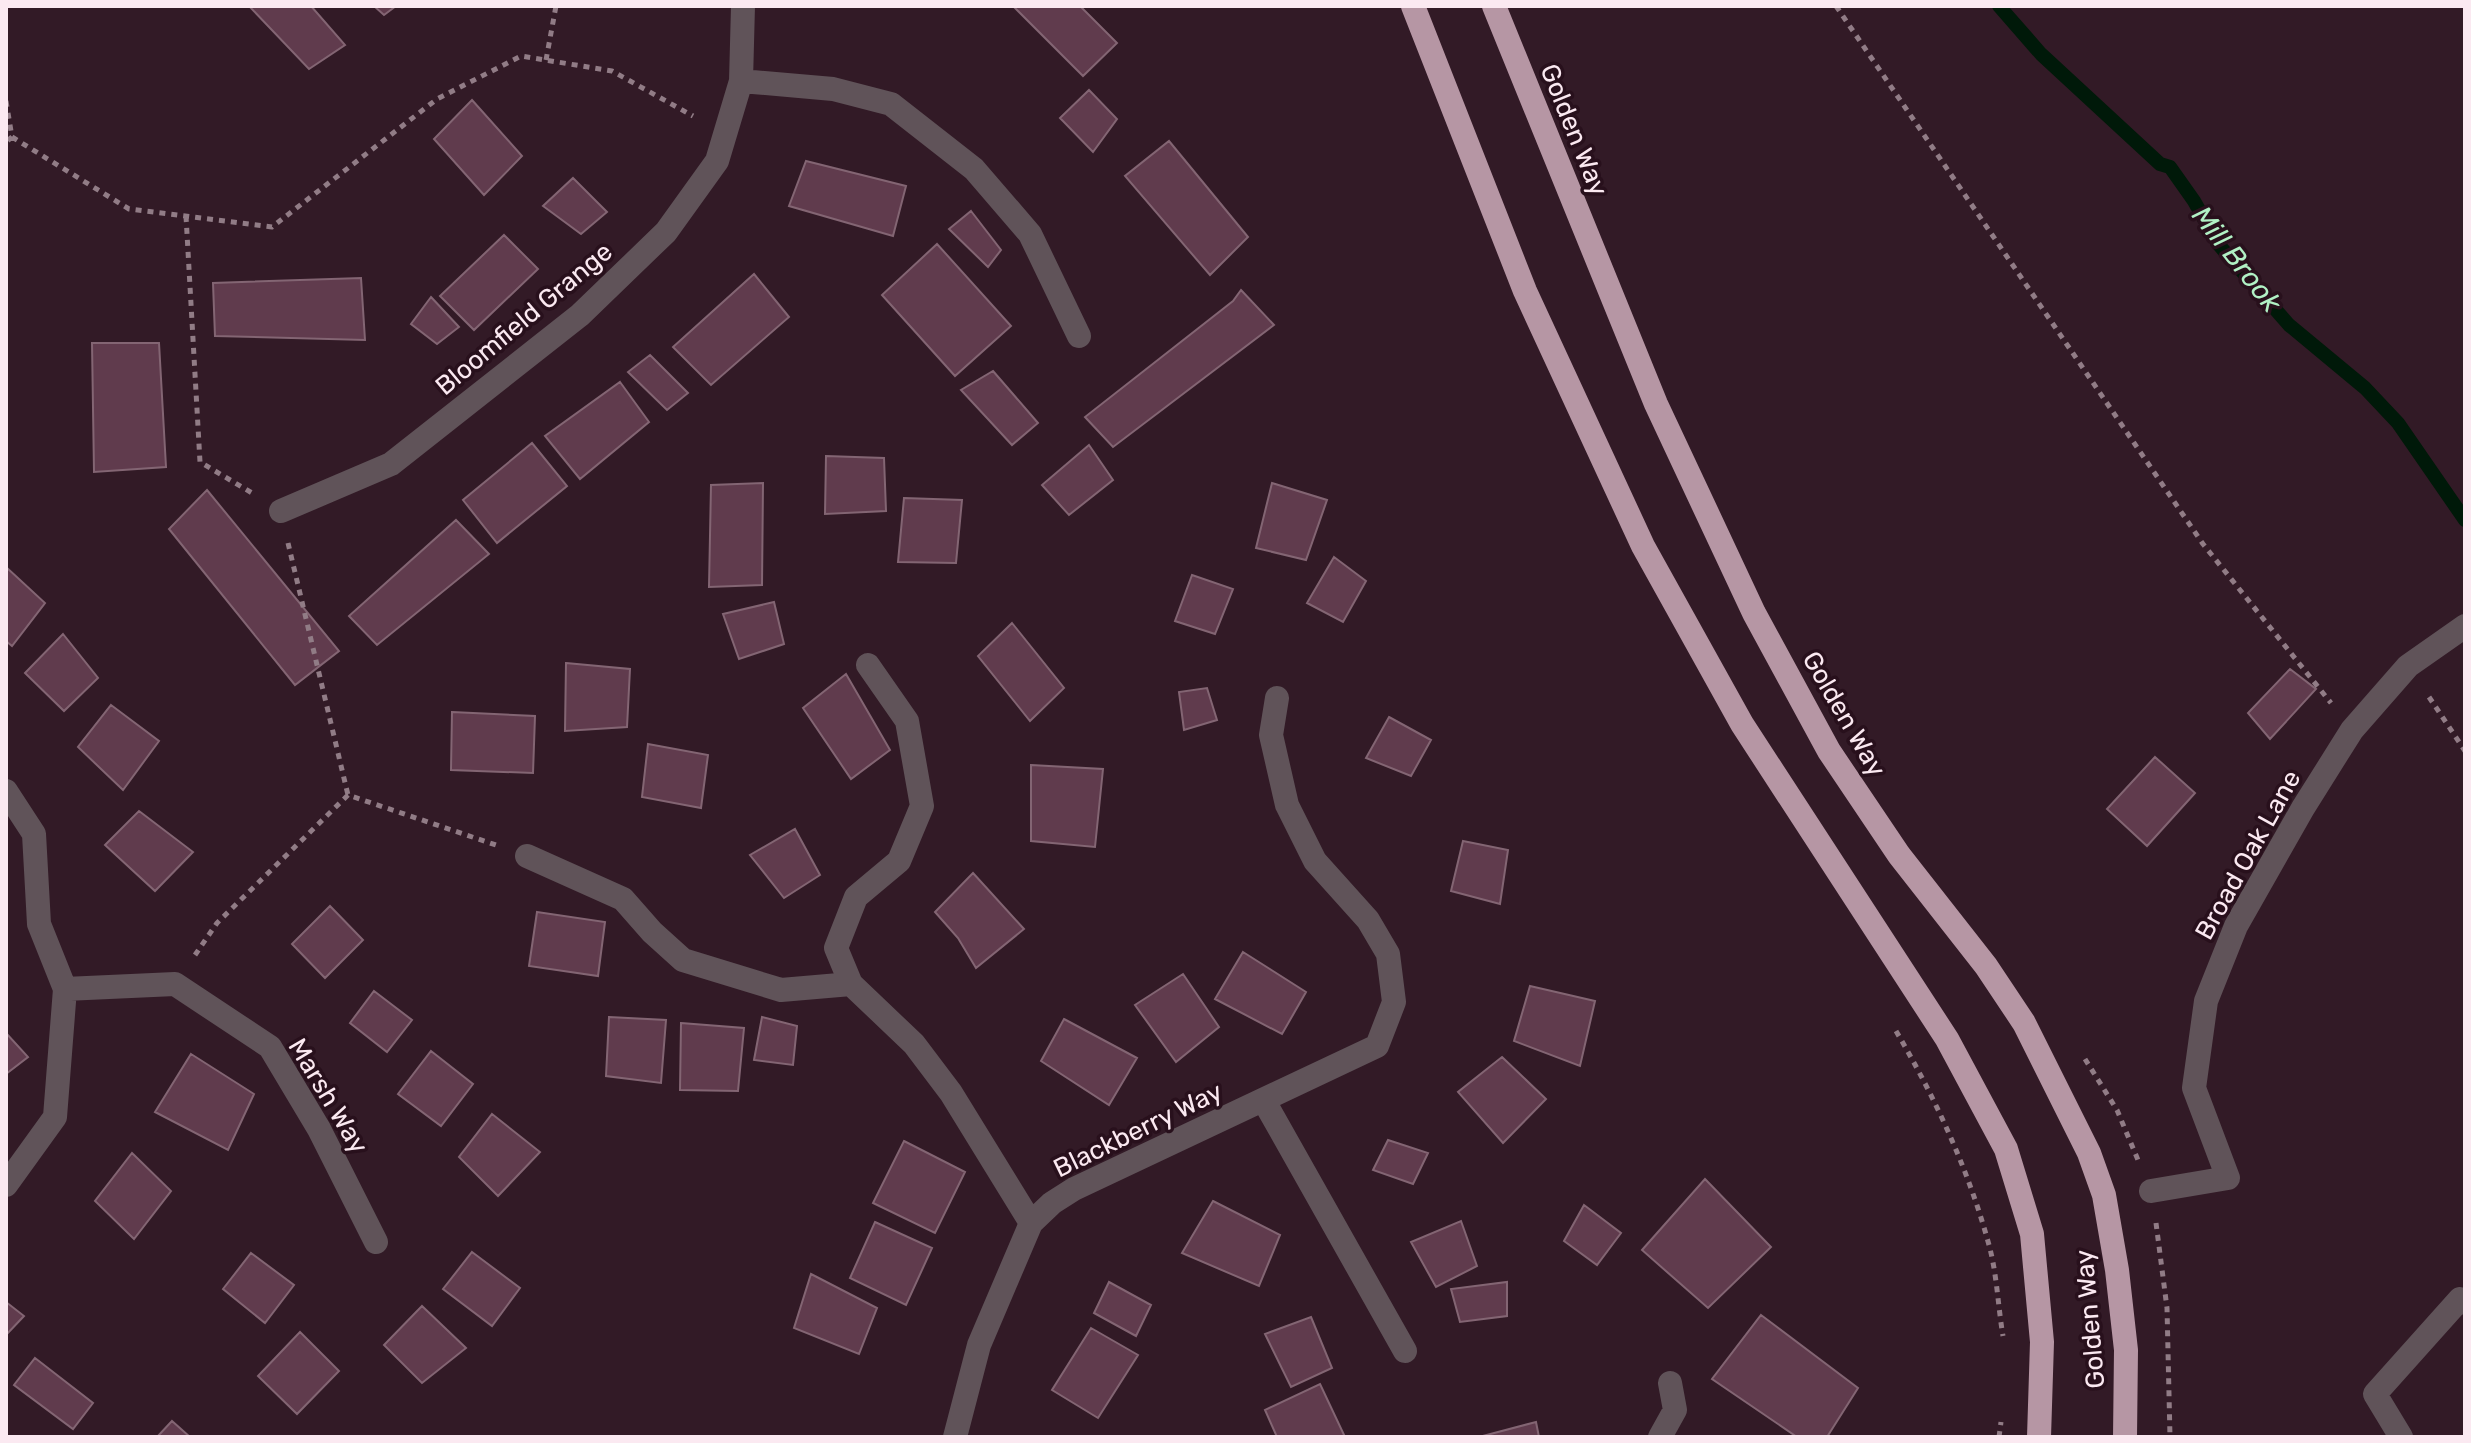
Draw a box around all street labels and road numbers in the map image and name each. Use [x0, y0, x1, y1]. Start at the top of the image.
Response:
street label: Golden Way [1534, 60, 1614, 200]
street label: Bloomfield Grange [429, 236, 619, 402]
street label: Golden Way [1796, 646, 1892, 782]
street label: Broad Oak Lane [2189, 765, 2307, 945]
street label: Marsh Way [282, 1033, 374, 1159]
street label: Blackberry Way [1049, 1076, 1227, 1184]
street label: Golden Way [2068, 1248, 2112, 1390]

